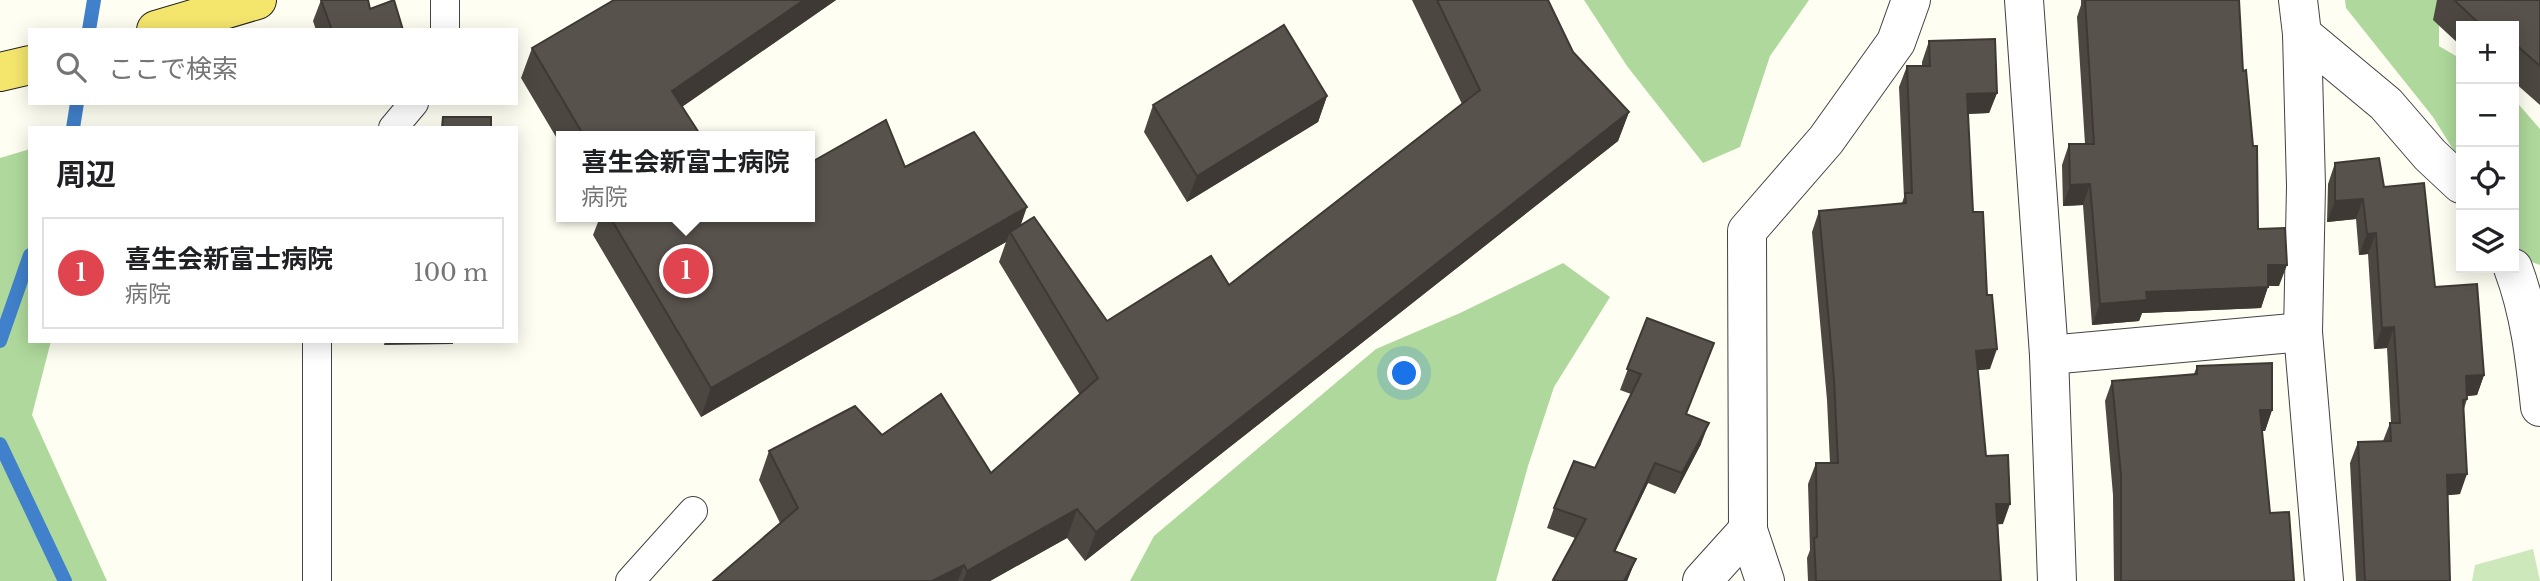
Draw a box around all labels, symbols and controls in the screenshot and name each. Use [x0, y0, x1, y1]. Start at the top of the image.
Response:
map controls [2456, 21, 2519, 273]
button: + [2456, 21, 2519, 84]
search box [28, 28, 518, 105]
icon: search [52, 48, 90, 86]
text: ここで検索 [108, 53, 238, 85]
button: − [2456, 84, 2519, 147]
popup [556, 131, 815, 222]
text: 喜生会新富士病院 [581, 146, 790, 178]
button: locate [2456, 147, 2519, 210]
text: 周辺 [56, 156, 116, 193]
text: 病院 [581, 183, 627, 211]
button: layers [2456, 210, 2519, 273]
text: 喜生会新富士病院 [125, 243, 333, 275]
pin: 1 [663, 245, 709, 297]
text: 1 [76, 259, 86, 287]
text: 100 m [414, 259, 488, 287]
text: 病院 [125, 280, 171, 308]
your location [1387, 356, 1421, 390]

